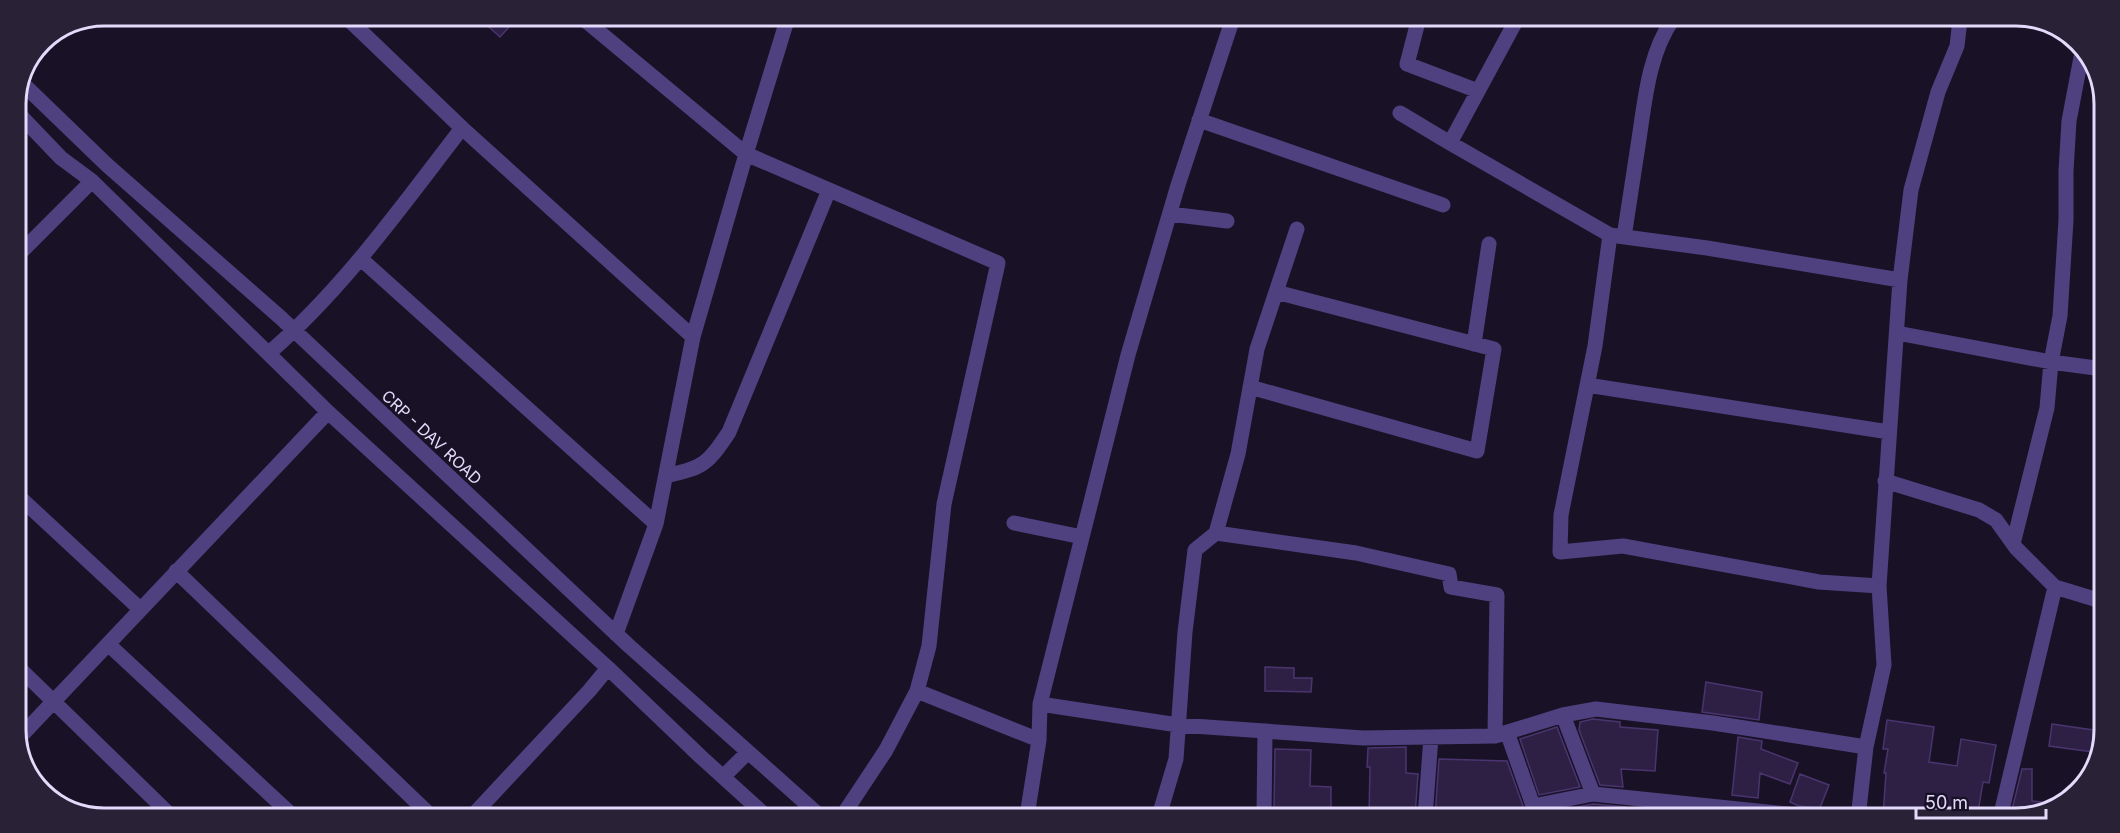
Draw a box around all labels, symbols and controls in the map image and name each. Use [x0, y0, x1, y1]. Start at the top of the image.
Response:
street label: CRP - DAV ROAD [378, 385, 486, 489]
scale bar [1916, 782, 2046, 820]
text: 50 m [1925, 792, 1968, 813]

